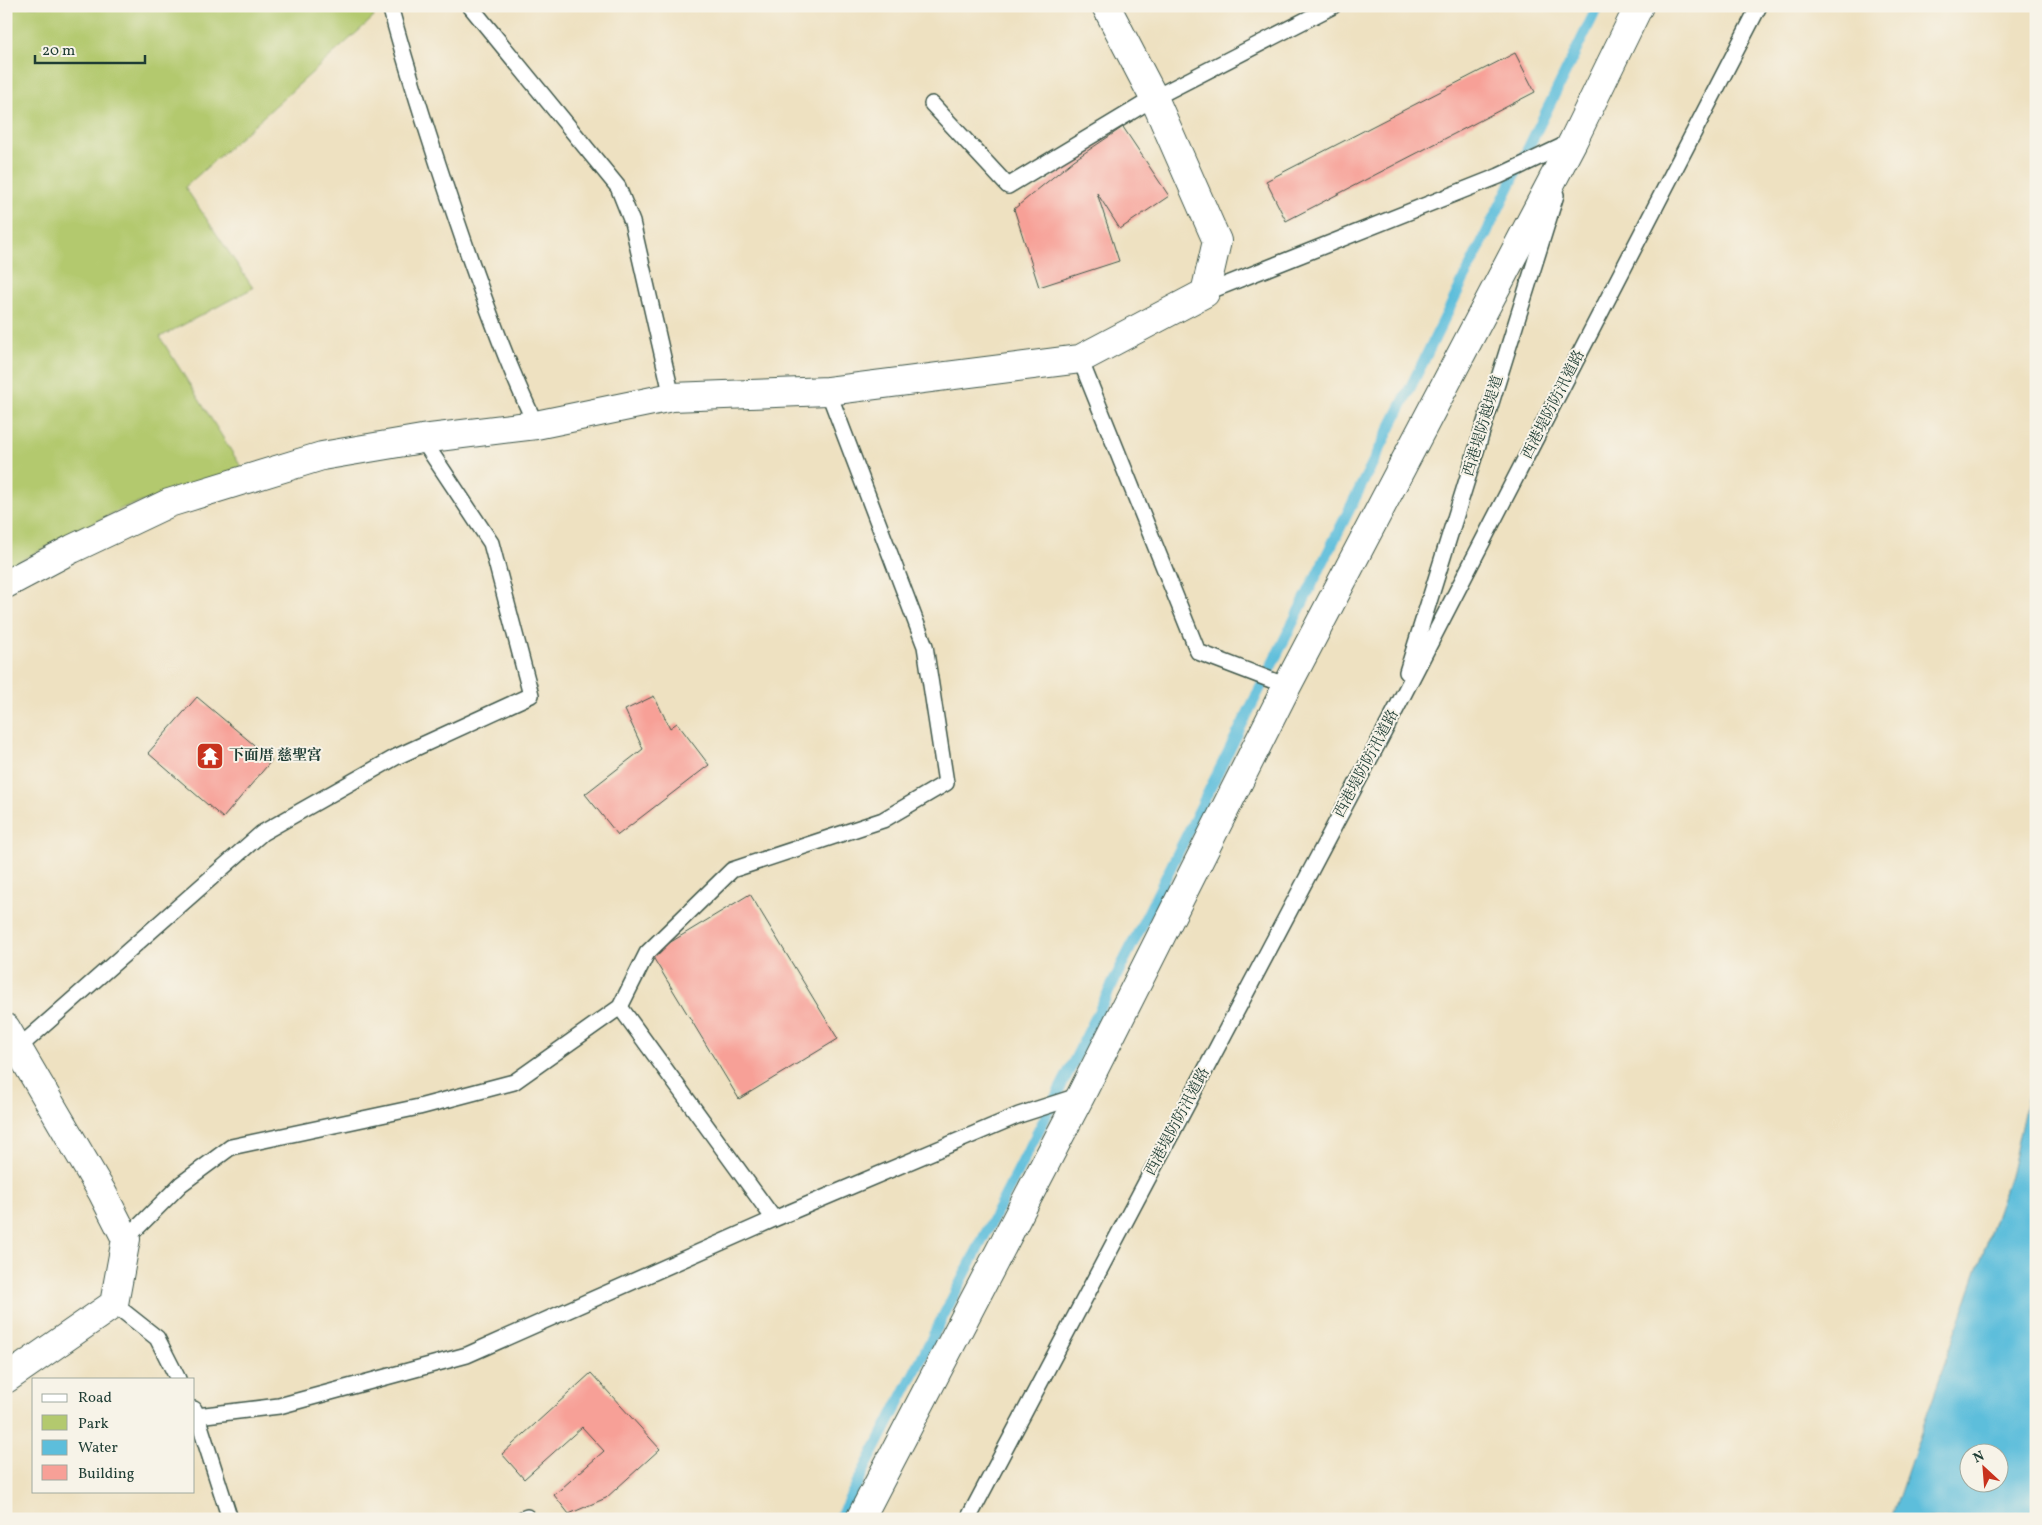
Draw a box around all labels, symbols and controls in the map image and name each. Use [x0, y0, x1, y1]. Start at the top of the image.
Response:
scale bar [35, 32, 145, 64]
text: 20 m [42, 41, 75, 62]
street label: 西港堤防防汛道路 [1517, 347, 1591, 463]
street label: 西港堤防越堤道 [1459, 373, 1509, 479]
street label: 西港堤防防汛道路 [1330, 706, 1404, 822]
temple icon: 下面厝 慈聖宮 [195, 741, 225, 771]
place label: 下面厝 慈聖宮 [229, 746, 322, 767]
street label: 西港堤防防汛道路 [1141, 1064, 1215, 1180]
legend [32, 1378, 195, 1492]
text: Road [78, 1388, 112, 1409]
text: Park [78, 1414, 109, 1435]
text: Water [78, 1438, 118, 1459]
north arrow [1960, 1442, 2010, 1492]
text: N [1970, 1447, 1988, 1468]
text: Building [78, 1464, 135, 1485]

